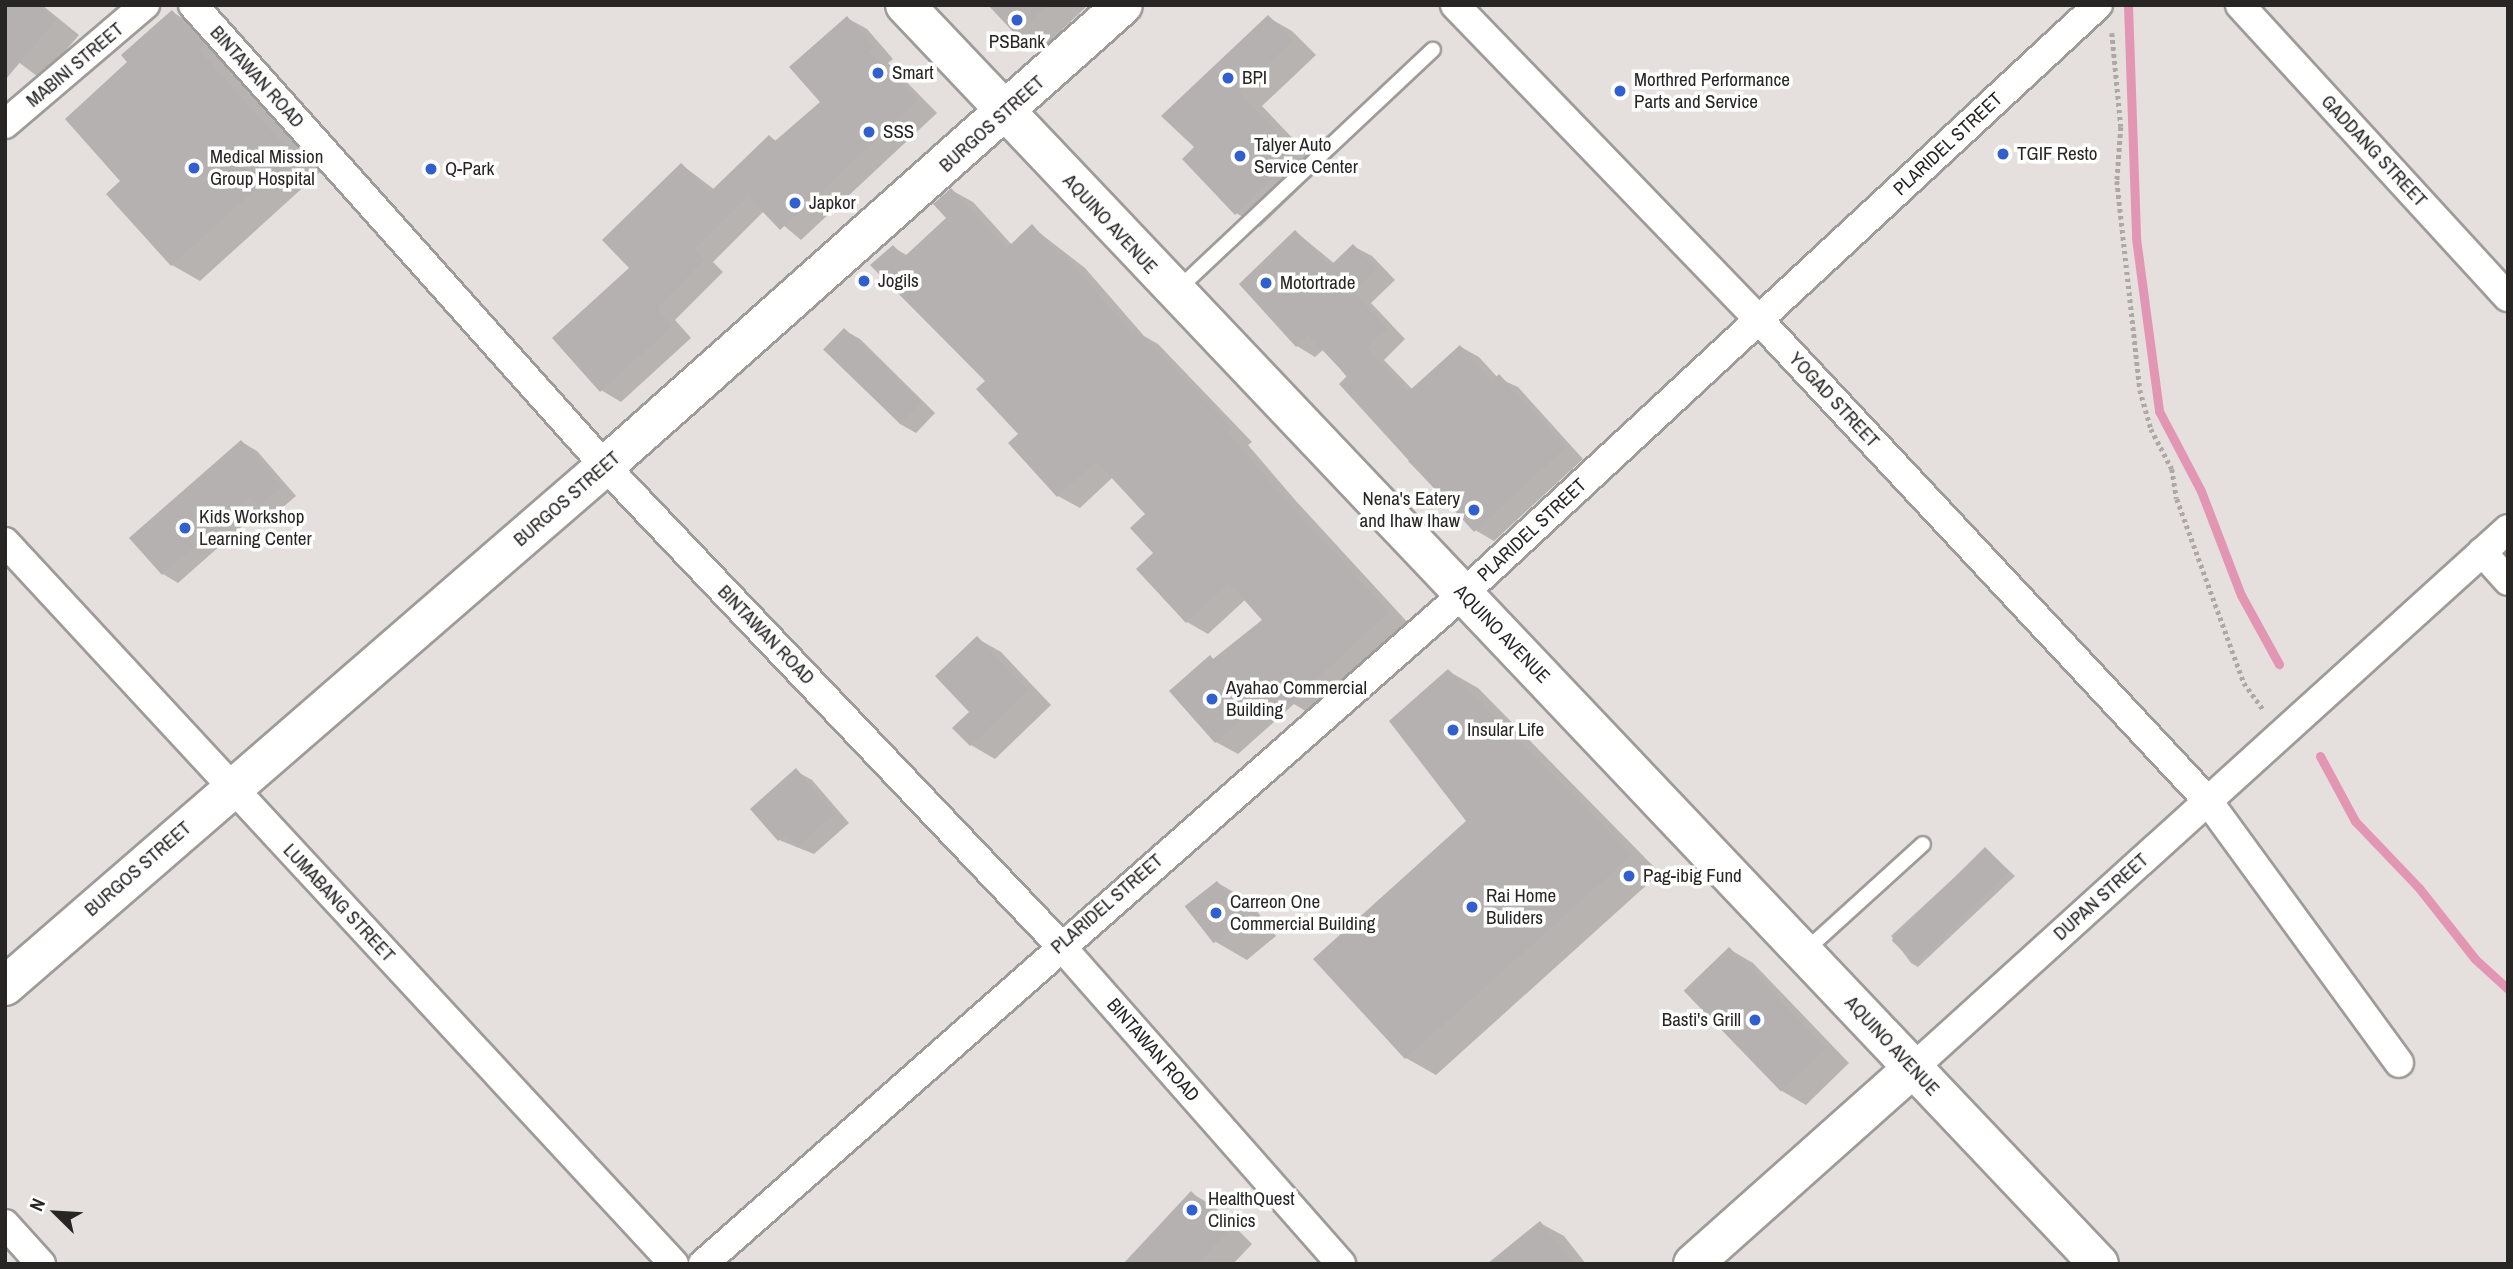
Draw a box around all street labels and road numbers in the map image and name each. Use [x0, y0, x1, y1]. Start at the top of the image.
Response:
street label: MABINI STREET [22, 18, 128, 112]
street label: BINTAWAN ROAD [205, 21, 309, 133]
street label: BURGOS STREET [935, 71, 1049, 177]
street label: PLARIDEL STREET [1889, 88, 2007, 200]
street label: GADDANG STREET [2316, 90, 2432, 212]
street label: AQUINO AVENUE [1058, 169, 1162, 279]
street label: YOGAD STREET [1784, 348, 1884, 452]
street label: BURGOS STREET [509, 447, 625, 551]
street label: PLARIDEL STREET [1473, 474, 1591, 586]
street label: AQUINO AVENUE [1449, 580, 1555, 688]
street label: BINTAWAN ROAD [713, 581, 819, 689]
street label: BURGOS STREET [80, 817, 196, 921]
street label: LUMABANG STREET [278, 839, 400, 967]
street label: PLARIDEL STREET [1046, 849, 1168, 959]
street label: DUPAN STREET [2049, 849, 2153, 945]
street label: AQUINO AVENUE [1840, 991, 1944, 1101]
street label: BINTAWAN ROAD [1102, 994, 1204, 1106]

